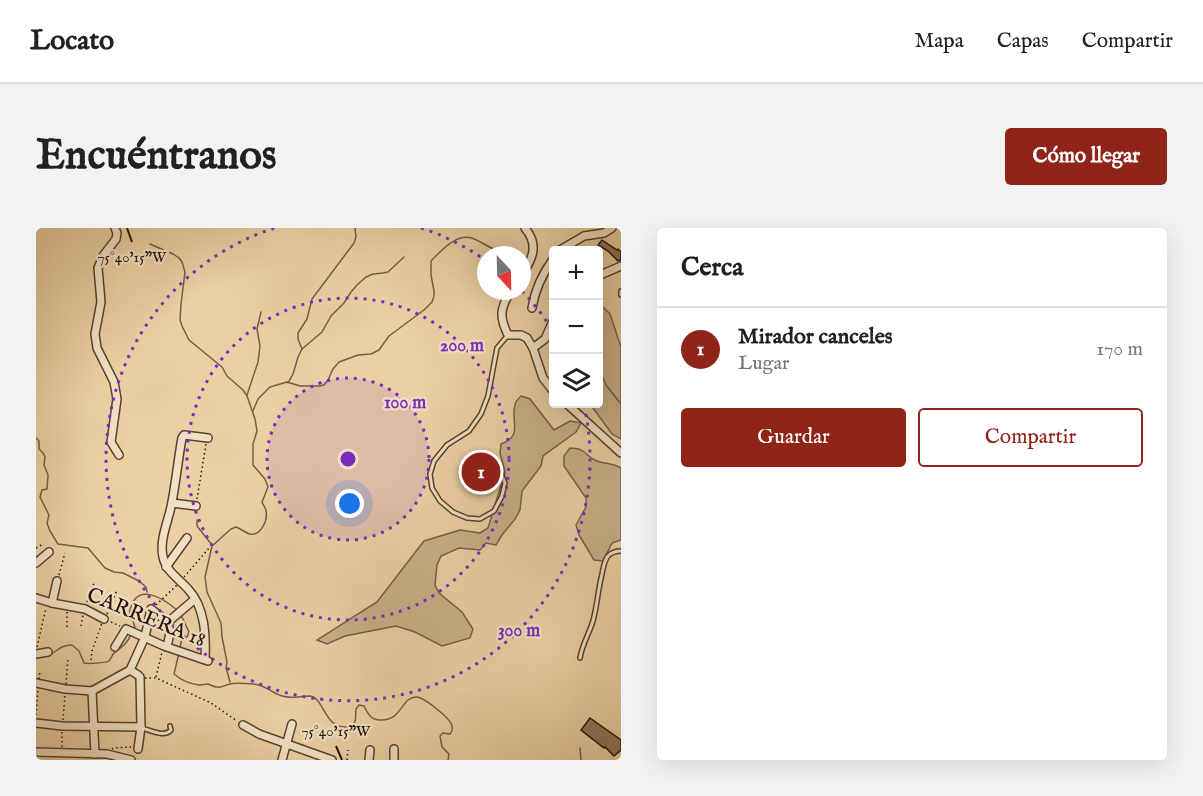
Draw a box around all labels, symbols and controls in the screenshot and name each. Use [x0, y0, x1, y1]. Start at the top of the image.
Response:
text: Locato [30, 24, 114, 59]
text: Mapa [915, 28, 964, 55]
text: Capas [997, 28, 1049, 55]
text: Compartir [1082, 28, 1173, 55]
button: Cómo llegar [1005, 128, 1167, 185]
text: Encuéntranos [36, 130, 277, 183]
north arrow [477, 246, 531, 300]
map controls [549, 246, 603, 408]
button: + [549, 246, 603, 300]
text: 75°40'15"W [98, 248, 167, 267]
text: Cerca [681, 251, 743, 284]
button: − [549, 300, 603, 354]
text: Mirador canceles [738, 323, 893, 351]
text: 200 m [440, 335, 484, 358]
text: 1 [697, 337, 704, 362]
text: 170 m [1097, 337, 1143, 362]
text: Lugar [738, 351, 789, 376]
button: layers [549, 354, 603, 408]
text: 100 m [384, 392, 426, 415]
button: Guardar [681, 408, 906, 467]
button: Compartir [918, 408, 1143, 467]
centre of rings [338, 449, 358, 469]
pin: 1 [462, 450, 500, 494]
your location [335, 489, 364, 518]
street label: CARRERA 18 [82, 582, 210, 654]
text: 300 m [498, 620, 540, 643]
text: 75°40'15"W [302, 722, 371, 741]

